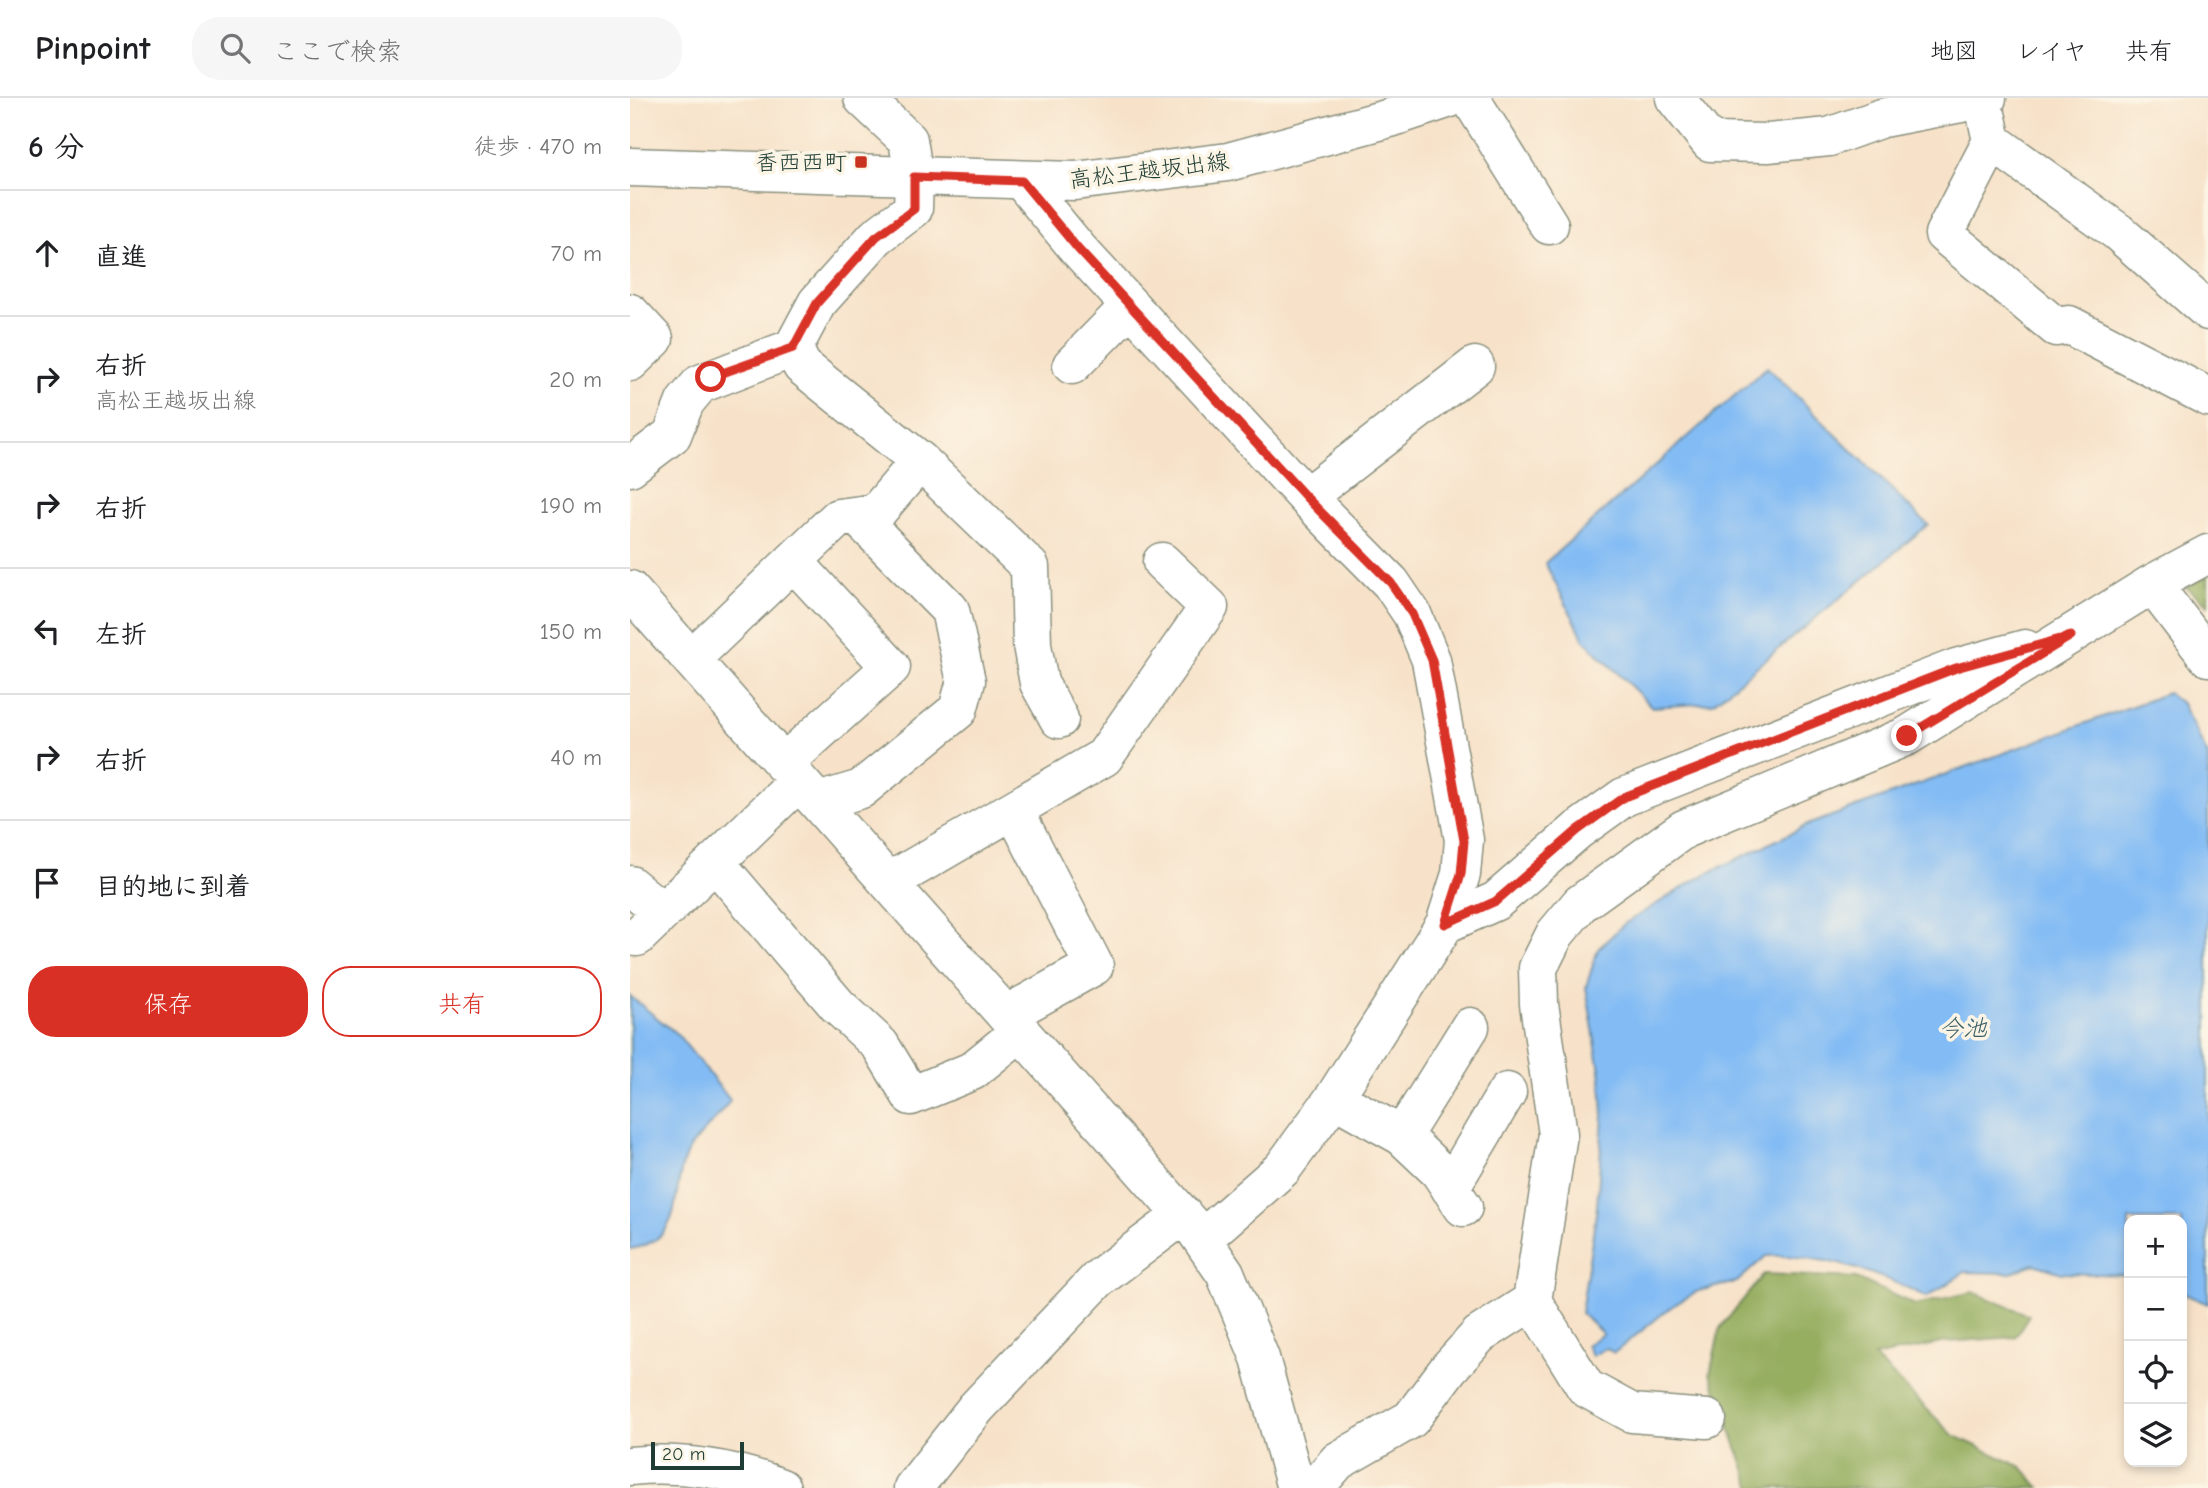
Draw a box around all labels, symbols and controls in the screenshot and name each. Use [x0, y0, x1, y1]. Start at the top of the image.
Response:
search box [192, 17, 682, 80]
text: Pinpoint [35, 29, 150, 67]
icon: search [216, 29, 254, 67]
text: ここで検索 [272, 37, 402, 67]
text: 地図 [1930, 37, 1978, 65]
text: レイヤ [2016, 37, 2087, 65]
text: 共有 [2125, 37, 2173, 65]
text: 6 分 [28, 130, 84, 165]
text: 徒歩 · 470 m [474, 133, 602, 160]
street label: 高松王越坂出線 [1068, 147, 1231, 194]
place label: 香西西町 [755, 149, 847, 176]
marker: 香西西町 [853, 154, 869, 170]
icon: ahead [28, 234, 66, 272]
text: 70 m [550, 240, 602, 267]
text: 直進 [95, 242, 147, 272]
text: 右折 [95, 351, 147, 381]
icon: right [28, 360, 66, 398]
route start [695, 361, 726, 392]
text: 20 m [549, 366, 602, 393]
text: 高松王越坂出線 [95, 387, 256, 414]
icon: right [28, 486, 66, 524]
text: 190 m [540, 492, 602, 519]
text: 右折 [95, 494, 147, 524]
icon: left [28, 612, 66, 650]
text: 150 m [540, 618, 602, 645]
text: 左折 [95, 620, 147, 650]
route end [1891, 720, 1922, 751]
icon: right [28, 738, 66, 776]
text: 40 m [550, 744, 602, 771]
text: 右折 [95, 746, 147, 776]
icon: arrive [28, 864, 66, 902]
text: 目的地に到着 [95, 872, 251, 902]
button: 保存 [28, 966, 308, 1037]
button: 共有 [322, 966, 602, 1037]
water label: 今池 [1939, 1014, 1988, 1042]
map controls [2124, 1215, 2187, 1467]
button: + [2124, 1215, 2187, 1278]
button: − [2124, 1278, 2187, 1341]
button: locate [2124, 1341, 2187, 1404]
button: layers [2124, 1404, 2187, 1467]
scale bar [651, 1439, 744, 1471]
text: 20 m [662, 1443, 706, 1465]

